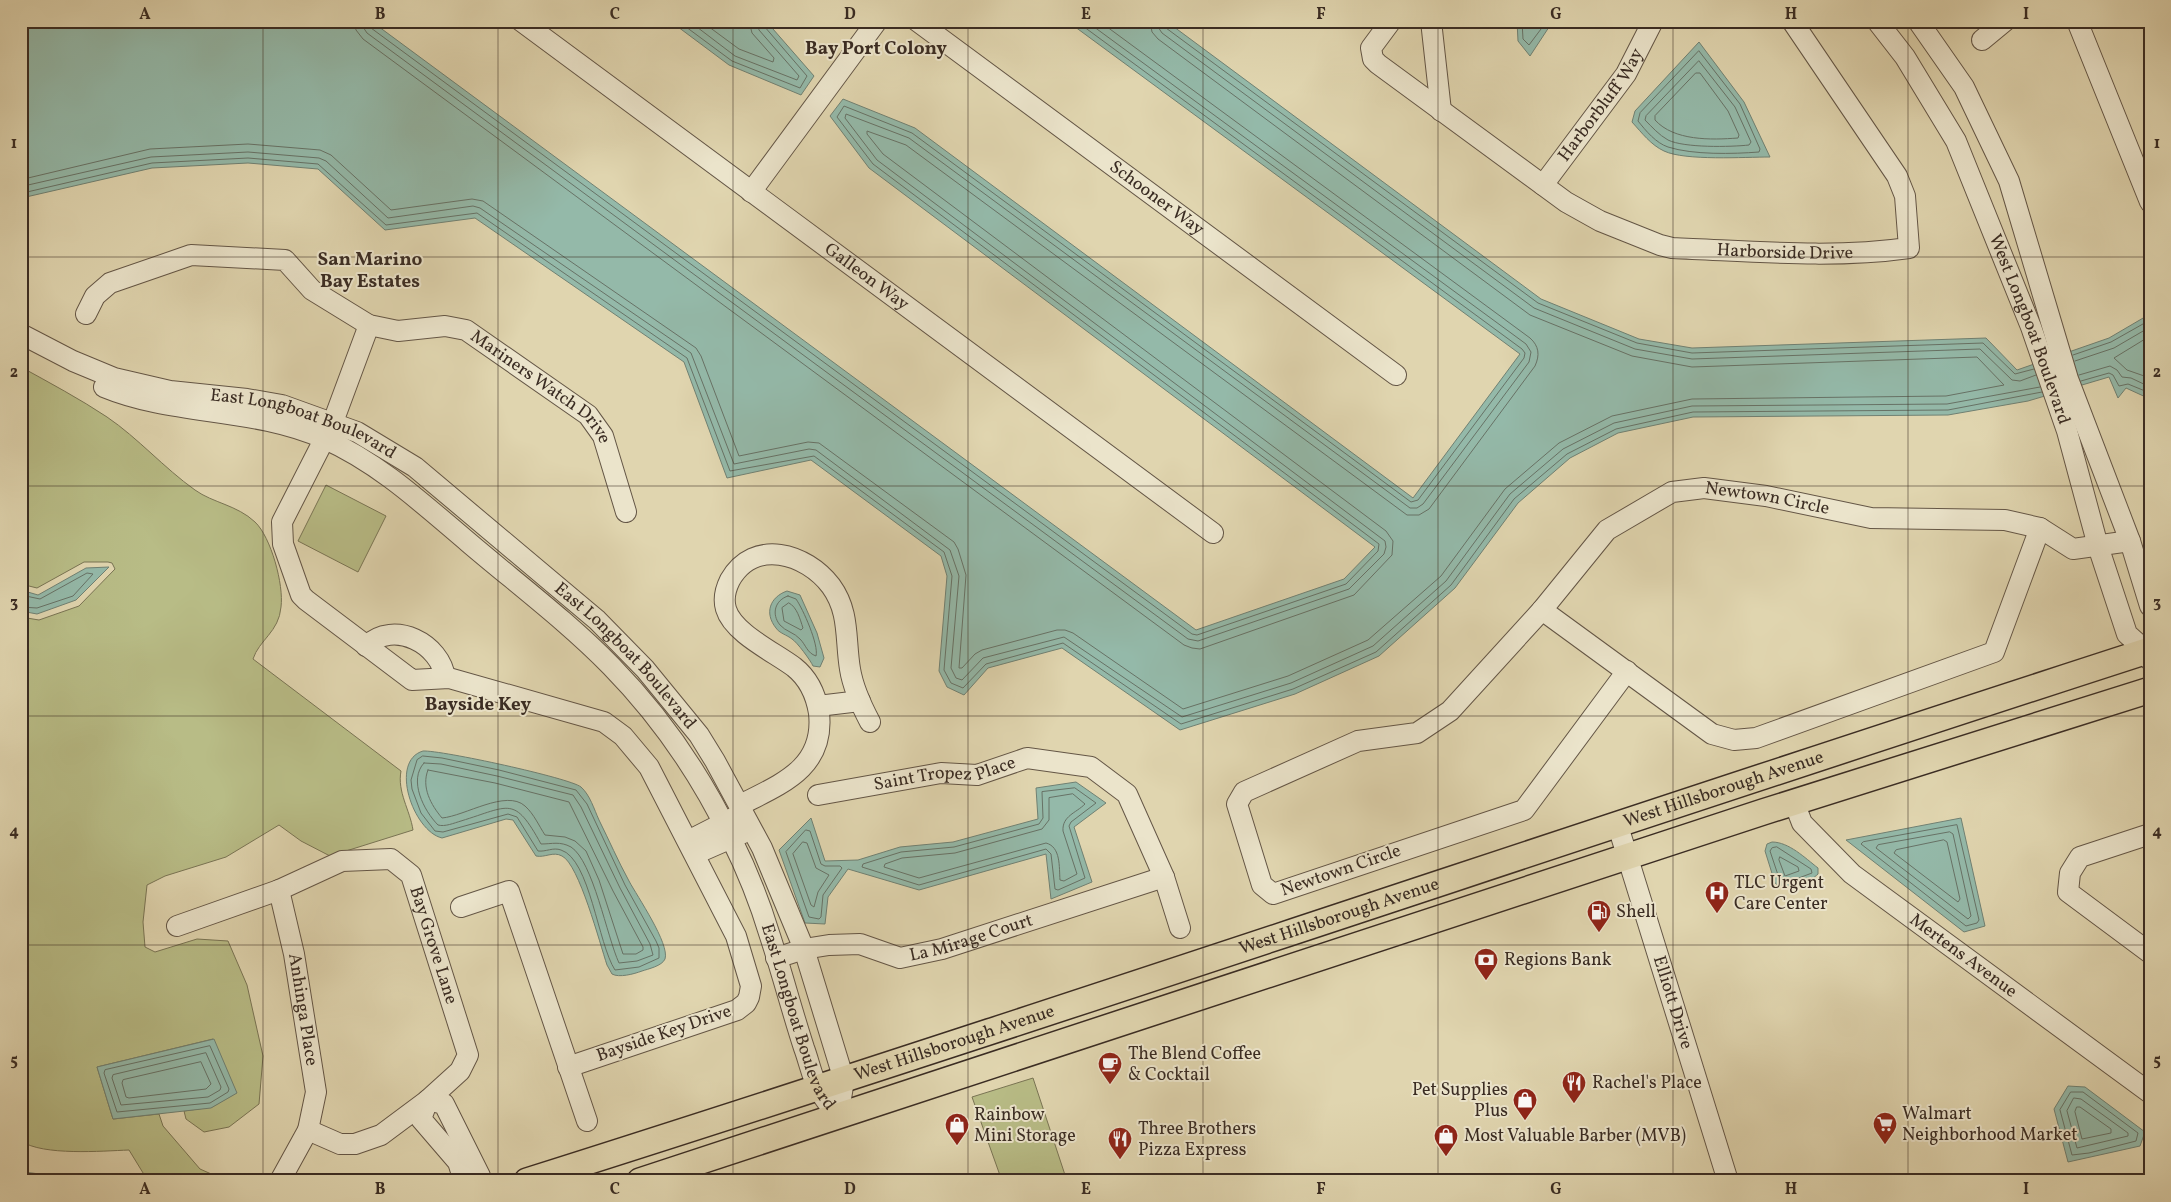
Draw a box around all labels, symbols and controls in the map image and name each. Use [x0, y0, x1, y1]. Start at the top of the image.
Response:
text: A [139, 4, 151, 26]
text: B [375, 4, 386, 26]
text: C [610, 4, 620, 26]
text: D [844, 4, 856, 26]
text: E [1081, 4, 1091, 26]
text: F [1316, 4, 1326, 26]
text: G [1550, 4, 1562, 26]
text: H [1785, 4, 1797, 26]
text: I [2023, 4, 2029, 26]
district label: Bay Port Colony [805, 36, 947, 62]
street label: Harborbluff Way [1552, 44, 1650, 167]
text: 1 [11, 133, 17, 155]
text: 1 [2154, 133, 2160, 155]
street label: Schooner Way [1104, 155, 1209, 242]
street label: West Longboat Boulevard [1982, 230, 2076, 428]
street label: Galleon Way [819, 237, 914, 317]
street label: Harborside Drive [1716, 238, 1854, 266]
district label: San Marino Bay Estates [318, 247, 423, 295]
street label: Mariners Watch Drive [465, 324, 617, 446]
text: 2 [10, 362, 18, 384]
text: 2 [2153, 362, 2161, 384]
street label: East Longboat Boulevard [209, 383, 401, 465]
street label: Newtown Circle [1704, 476, 1832, 521]
street label: East Longboat Boulevard [549, 577, 702, 735]
text: 3 [10, 592, 18, 614]
text: 3 [2153, 592, 2161, 614]
district label: Bayside Key [425, 692, 532, 718]
street label: West Hillsborough Avenue [1620, 745, 1827, 834]
street label: Saint Tropez Place [872, 750, 1019, 797]
text: 4 [9, 821, 19, 843]
text: 4 [2152, 821, 2162, 843]
street label: Newtown Circle [1278, 839, 1404, 903]
place label: TLC Urgent Care Center [1734, 871, 1828, 917]
street label: West Hillsborough Avenue [1236, 872, 1442, 961]
hospital icon: TLC Urgent Care Center [1704, 880, 1730, 914]
street label: Bay Grove Lane [403, 883, 464, 1008]
fuel station icon: Shell [1586, 899, 1612, 933]
place label: Shell [1616, 900, 1656, 925]
street label: La Mirage Court [907, 908, 1036, 968]
street label: Mertens Avenue [1904, 908, 2022, 1004]
street label: East Longboat Boulevard [754, 921, 842, 1116]
bank icon: Regions Bank [1473, 947, 1499, 981]
place label: Regions Bank [1504, 948, 1612, 973]
street label: Anhinga Place [282, 952, 324, 1068]
street label: Elliott Drive [1646, 953, 1699, 1052]
street label: Bayside Key Drive [593, 999, 735, 1069]
street label: West Hillsborough Avenue [851, 999, 1058, 1088]
place label: The Blend Coffee & Cocktail [1128, 1042, 1261, 1088]
text: 5 [10, 1050, 18, 1072]
text: 5 [2153, 1050, 2161, 1072]
cafe icon: The Blend Coffee & Cocktail [1097, 1051, 1123, 1085]
restaurant icon: Rachel's Place [1561, 1070, 1587, 1104]
place label: Rachel's Place [1592, 1071, 1702, 1096]
place label: Pet Supplies Plus [1412, 1078, 1508, 1124]
shop icon: Pet Supplies Plus [1512, 1087, 1538, 1121]
place label: Walmart Neighborhood Market [1902, 1102, 2077, 1148]
place label: Rainbow Mini Storage [974, 1103, 1076, 1149]
supermarket icon: Walmart Neighborhood Market [1872, 1111, 1898, 1145]
shop icon: Rainbow Mini Storage [944, 1112, 970, 1146]
place label: Three Brothers Pizza Express [1138, 1117, 1256, 1163]
shop icon: Most Valuable Barber (MVB) [1433, 1123, 1459, 1157]
place label: Most Valuable Barber (MVB) [1464, 1124, 1686, 1149]
restaurant icon: Three Brothers Pizza Express [1107, 1126, 1133, 1160]
text: A [139, 1179, 151, 1201]
text: B [375, 1179, 386, 1201]
text: C [610, 1179, 620, 1201]
text: D [844, 1179, 856, 1201]
text: E [1081, 1179, 1091, 1201]
text: F [1316, 1179, 1326, 1201]
text: G [1550, 1179, 1562, 1201]
text: H [1785, 1179, 1797, 1201]
text: I [2023, 1179, 2029, 1201]

